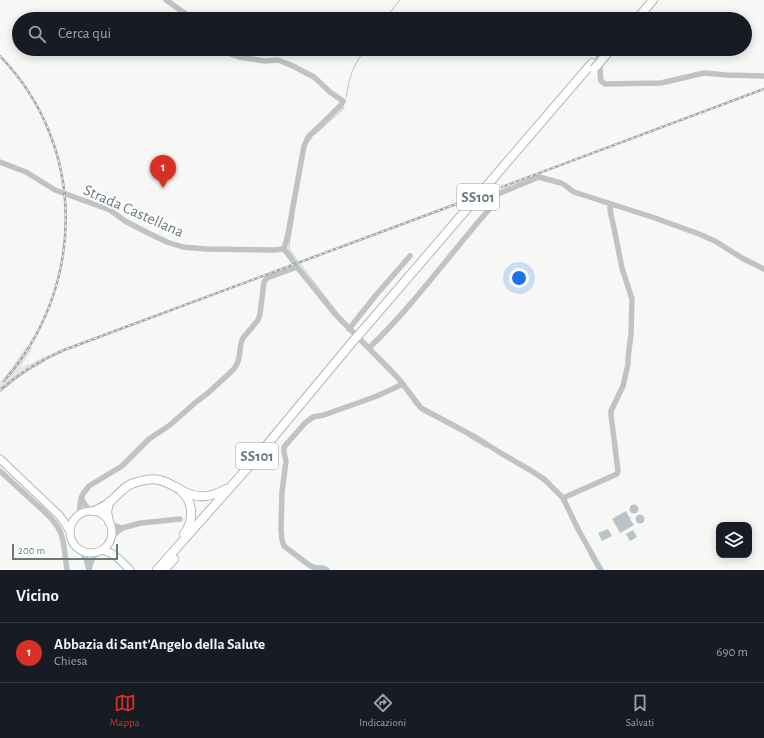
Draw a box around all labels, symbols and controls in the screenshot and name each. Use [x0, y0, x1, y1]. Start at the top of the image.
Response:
search box [12, 12, 752, 56]
icon: search [26, 23, 48, 45]
text: Cerca qui [58, 26, 111, 41]
pin: 1 [150, 155, 176, 188]
street label: Strada Castellana [81, 182, 186, 240]
road number: SS101 [457, 184, 499, 210]
your location [509, 268, 529, 288]
road number: SS101 [236, 443, 278, 469]
map controls [716, 522, 752, 558]
button: layers [716, 522, 752, 558]
scale bar [12, 542, 118, 561]
text: 200 m [18, 545, 45, 556]
text: Vicino [16, 587, 59, 604]
text: Abbazia di Sant’Angelo della Salute [54, 637, 265, 652]
text: 1 [27, 646, 31, 659]
text: 690 m [716, 646, 748, 659]
text: Chiesa [54, 655, 87, 668]
tab: Mappa [110, 692, 140, 729]
tab: Indicazioni [359, 692, 406, 729]
tab: Salvati [626, 692, 654, 729]

